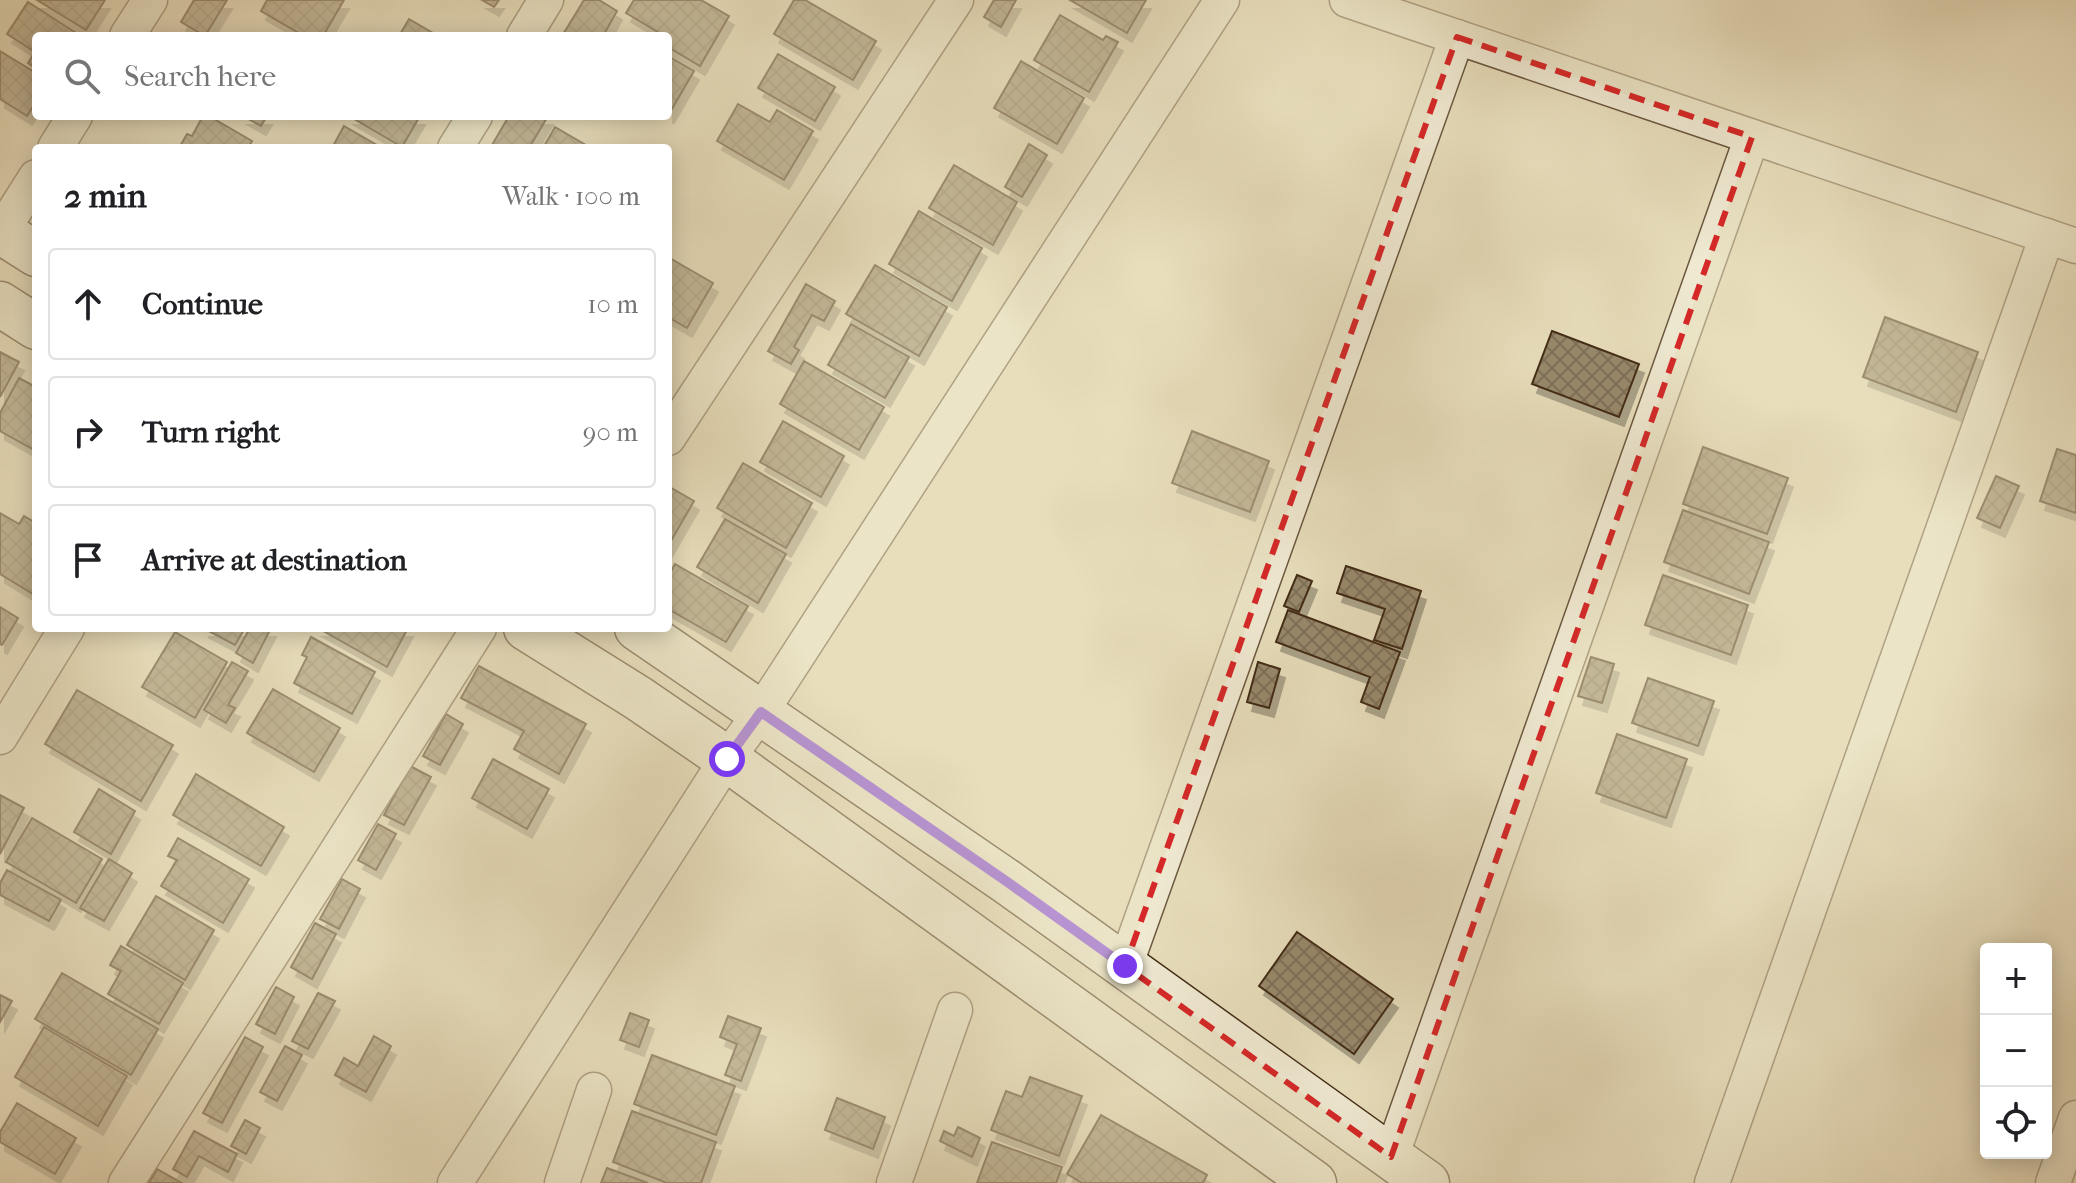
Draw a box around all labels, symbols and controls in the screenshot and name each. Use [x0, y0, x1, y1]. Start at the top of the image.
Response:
search box [32, 32, 672, 120]
icon: search [60, 54, 104, 98]
text: Search here [124, 59, 276, 94]
text: 2 min [64, 176, 147, 216]
text: Walk · 100 m [502, 181, 640, 212]
icon: ahead [66, 282, 110, 326]
text: Continue [142, 287, 263, 322]
text: 10 m [587, 289, 638, 320]
icon: right [66, 410, 110, 454]
text: Turn right [142, 415, 280, 450]
text: 90 m [583, 417, 638, 448]
icon: arrive [66, 538, 110, 582]
text: Arrive at destination [142, 543, 407, 578]
route start [709, 741, 745, 777]
map controls [1980, 943, 2052, 1159]
button: + [1980, 943, 2052, 1015]
route end [1107, 948, 1143, 984]
button: − [1980, 1015, 2052, 1087]
button: locate [1980, 1087, 2052, 1159]

